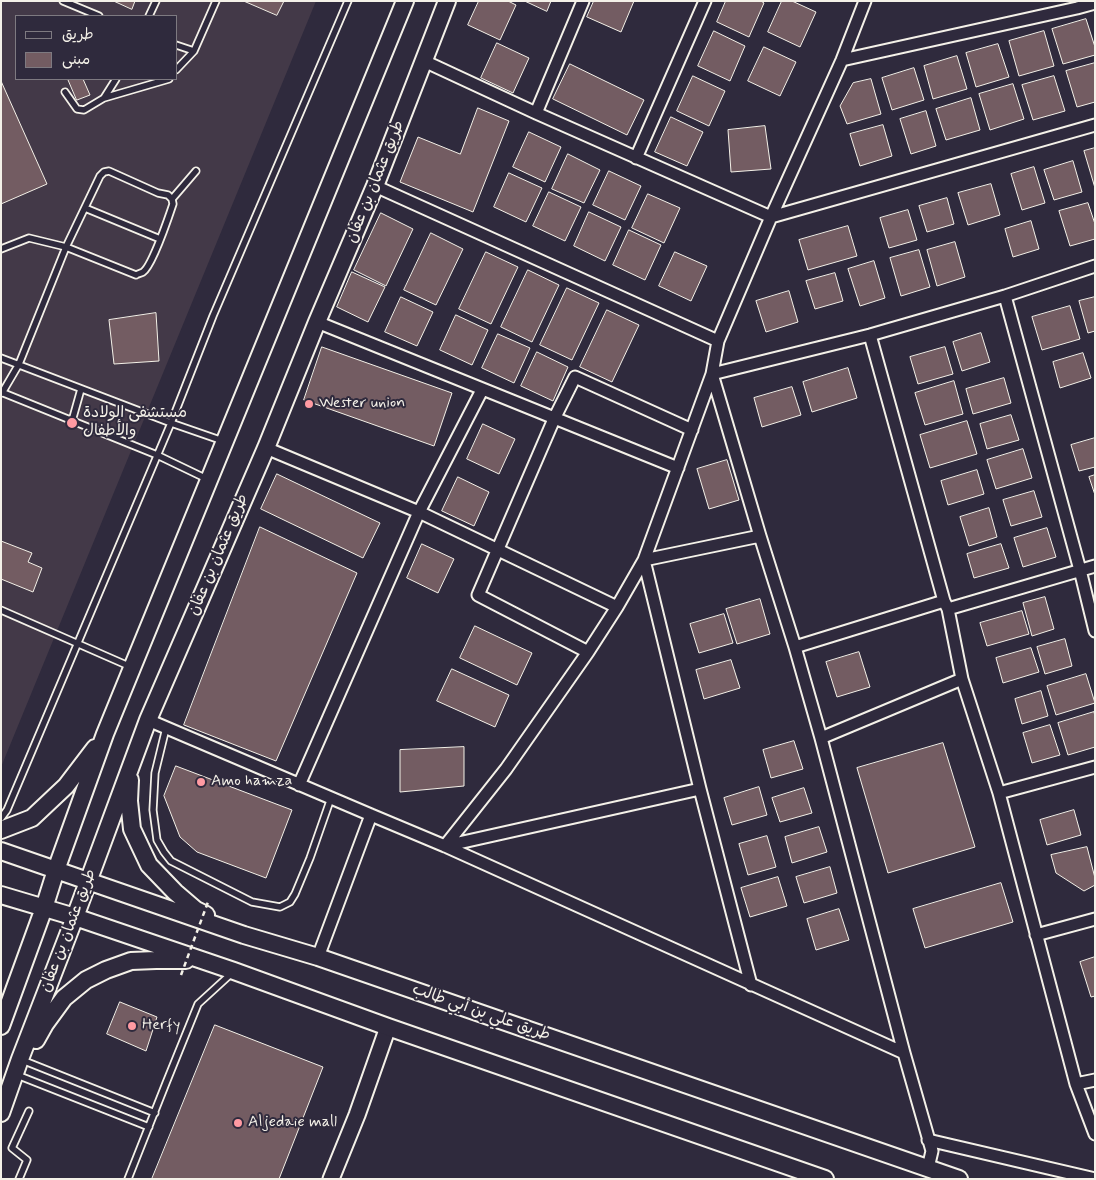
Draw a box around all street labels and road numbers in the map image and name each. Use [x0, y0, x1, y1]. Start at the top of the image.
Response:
street label: طريق عثمان بن عفان [343, 118, 409, 246]
street label: طريق عثمان بن عفان [185, 491, 253, 619]
street label: طريق عثمان بن عفان [37, 867, 101, 995]
street label: طريق علي بن أبي طالب [409, 980, 553, 1046]

